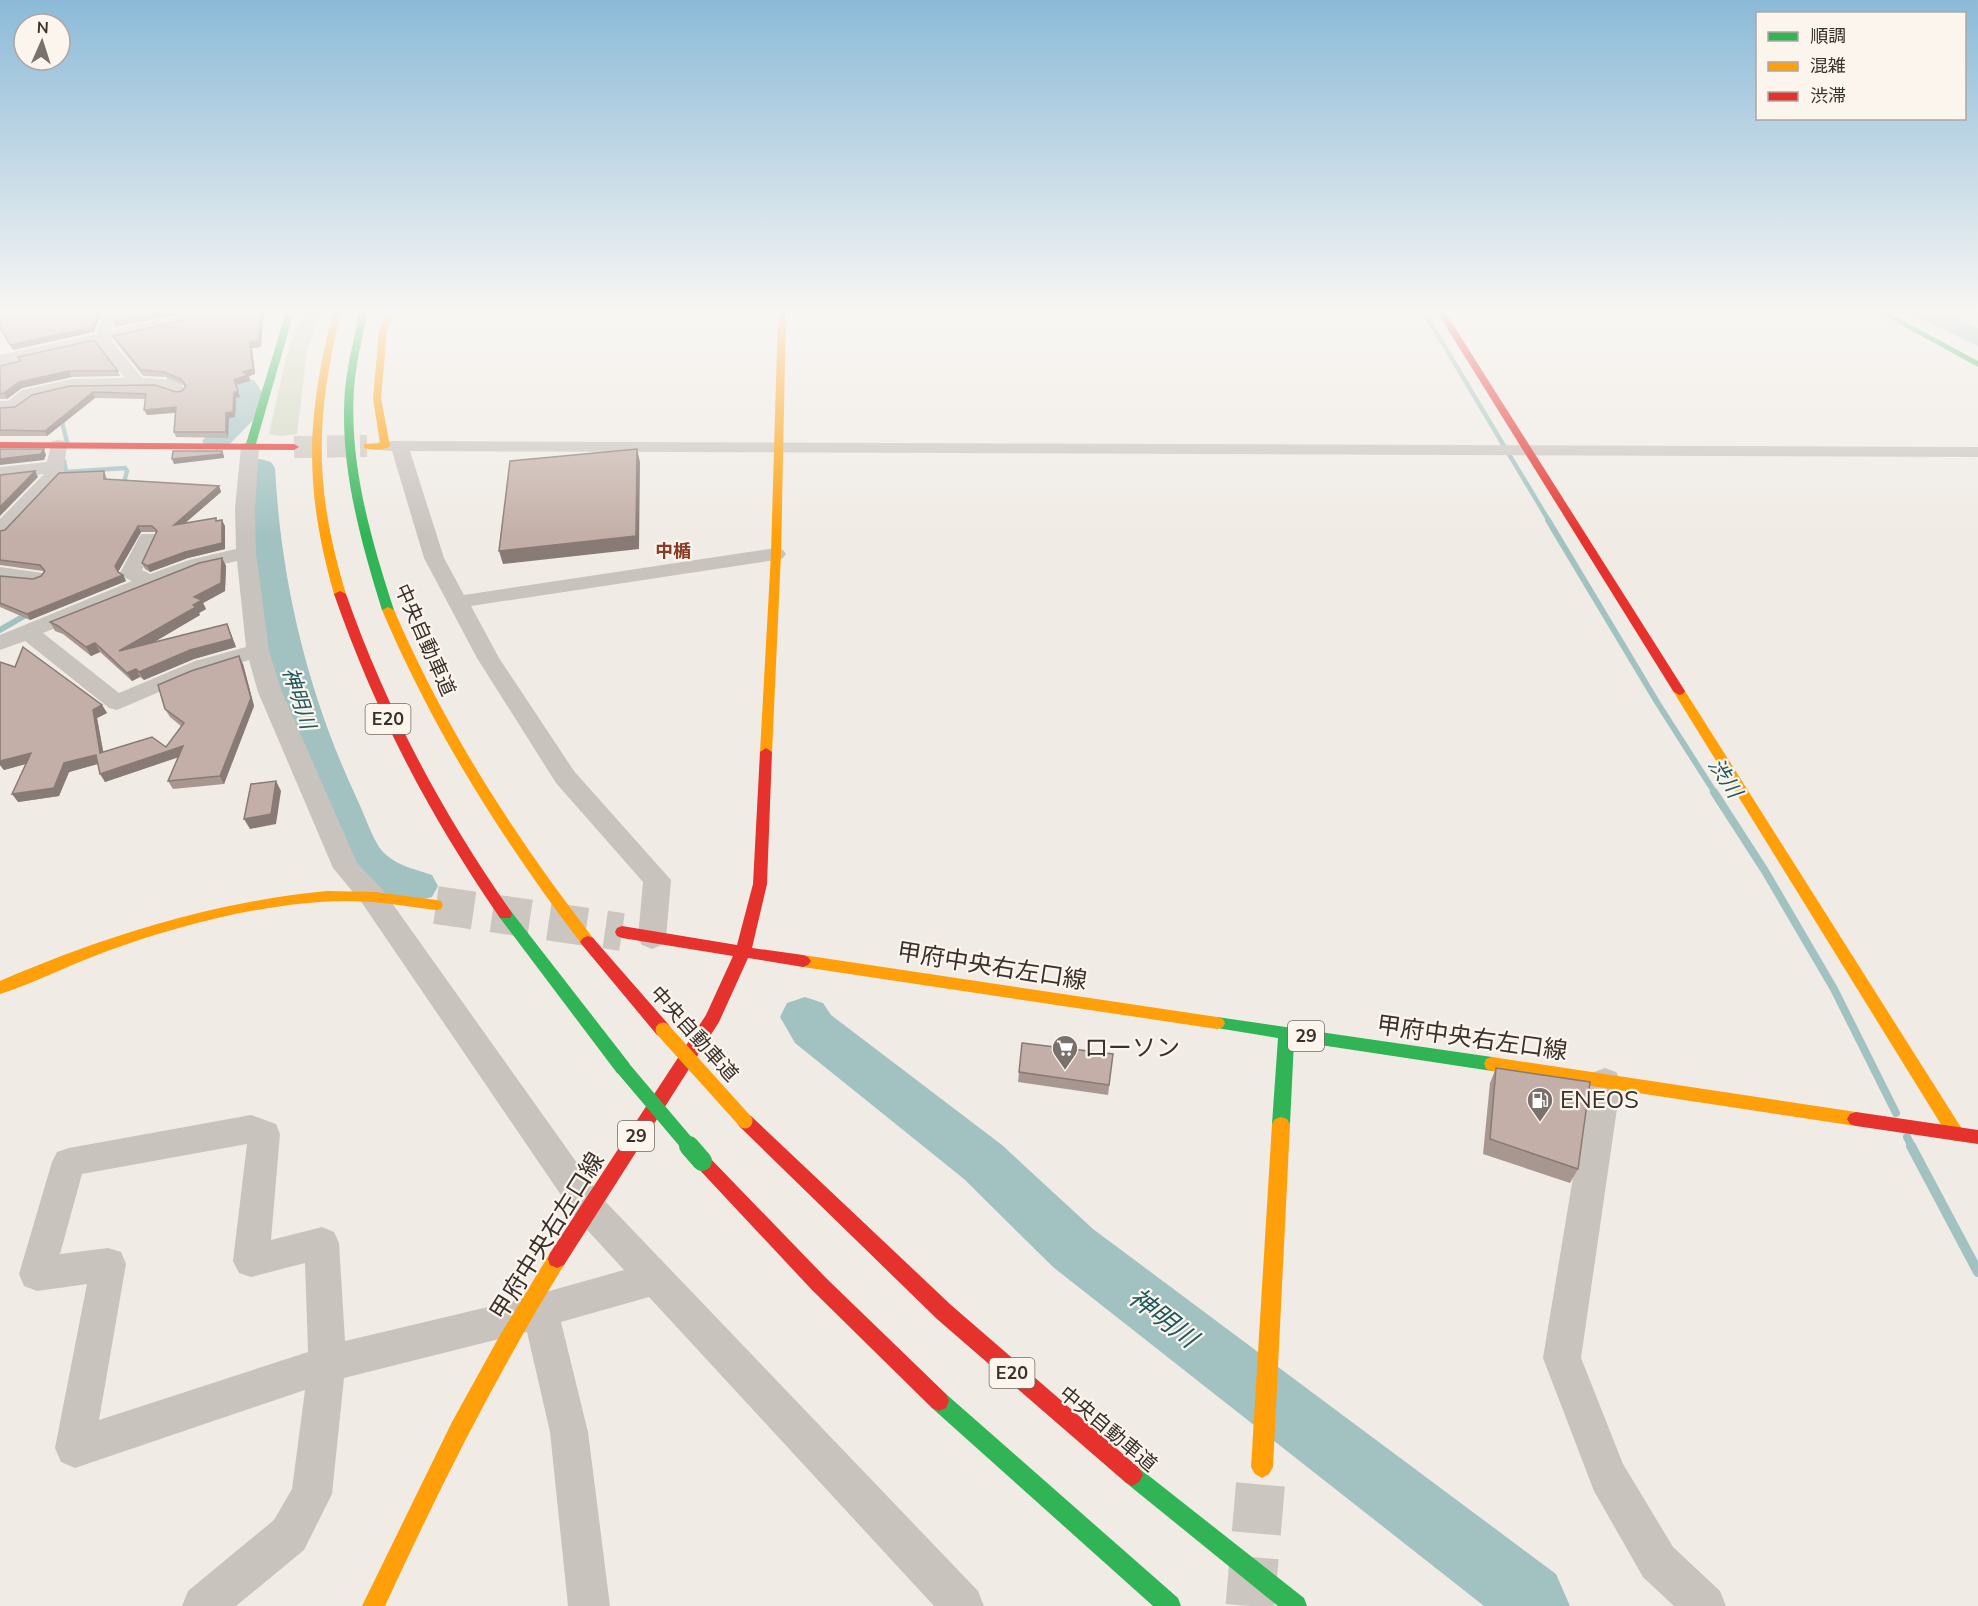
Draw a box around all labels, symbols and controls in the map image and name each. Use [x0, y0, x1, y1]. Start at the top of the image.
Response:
north arrow [12, 12, 72, 72]
legend [1756, 12, 1966, 120]
text: N [36, 17, 49, 39]
text: 順調 [1810, 24, 1846, 48]
text: 混雑 [1810, 54, 1846, 78]
text: 渋滞 [1810, 84, 1846, 108]
district label: 中楯 [655, 539, 691, 563]
street label: 中央自動車道 [388, 580, 462, 700]
water label: 神明川 [276, 664, 323, 734]
road number: E20 [366, 704, 410, 734]
water label: 渋川 [1702, 753, 1749, 805]
street label: 甲府中央右左口線 [895, 935, 1089, 997]
street label: 中央自動車道 [644, 980, 744, 1088]
street label: 甲府中央右左口線 [1375, 1009, 1569, 1067]
road number: 29 [1288, 1021, 1324, 1051]
place label: ローソン [1084, 1032, 1180, 1064]
supermarket icon: ローソン [1050, 1033, 1080, 1071]
place label: ENEOS [1560, 1084, 1639, 1116]
fuel station icon: ENEOS [1525, 1085, 1555, 1123]
road number: 29 [618, 1121, 654, 1151]
street label: 甲府中央右左口線 [483, 1146, 611, 1326]
water label: 神明川 [1121, 1280, 1207, 1358]
road number: E20 [990, 1358, 1034, 1388]
street label: 中央自動車道 [1053, 1380, 1163, 1478]

